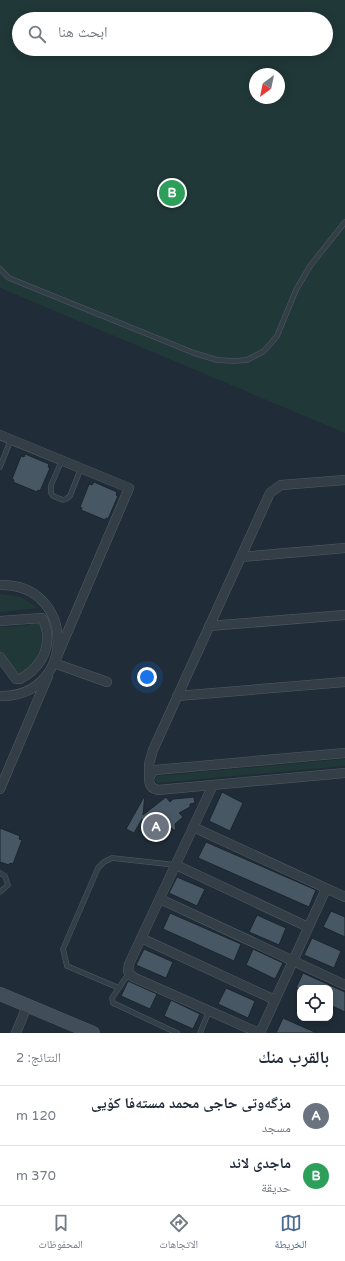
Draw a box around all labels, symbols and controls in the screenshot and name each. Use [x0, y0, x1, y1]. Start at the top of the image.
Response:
search box [12, 12, 333, 56]
icon: search [26, 23, 48, 45]
text: ابحث هنا [58, 23, 108, 41]
north arrow [249, 68, 285, 104]
pin: B [159, 178, 185, 208]
your location [137, 667, 157, 687]
pin: A [143, 812, 169, 842]
map controls [297, 985, 333, 1021]
button: locate [297, 985, 333, 1021]
text: بالقرب منك [258, 1047, 329, 1068]
text: النتائج: 2 [16, 1050, 61, 1066]
text: مزگەوتی حاجی محمد مستەفا کۆیی [91, 1094, 291, 1112]
text: 120 m [16, 1108, 56, 1124]
text: A [311, 1108, 321, 1124]
text: مسجد [262, 1120, 291, 1136]
text: ماجدی لاند [230, 1154, 291, 1172]
text: 370 m [16, 1168, 56, 1184]
text: B [312, 1168, 321, 1184]
text: حديقة [261, 1180, 291, 1196]
tab: المحفوظات [38, 1212, 83, 1255]
tab: الاتجاهات [159, 1212, 198, 1255]
tab: الخريطة [274, 1212, 307, 1255]

